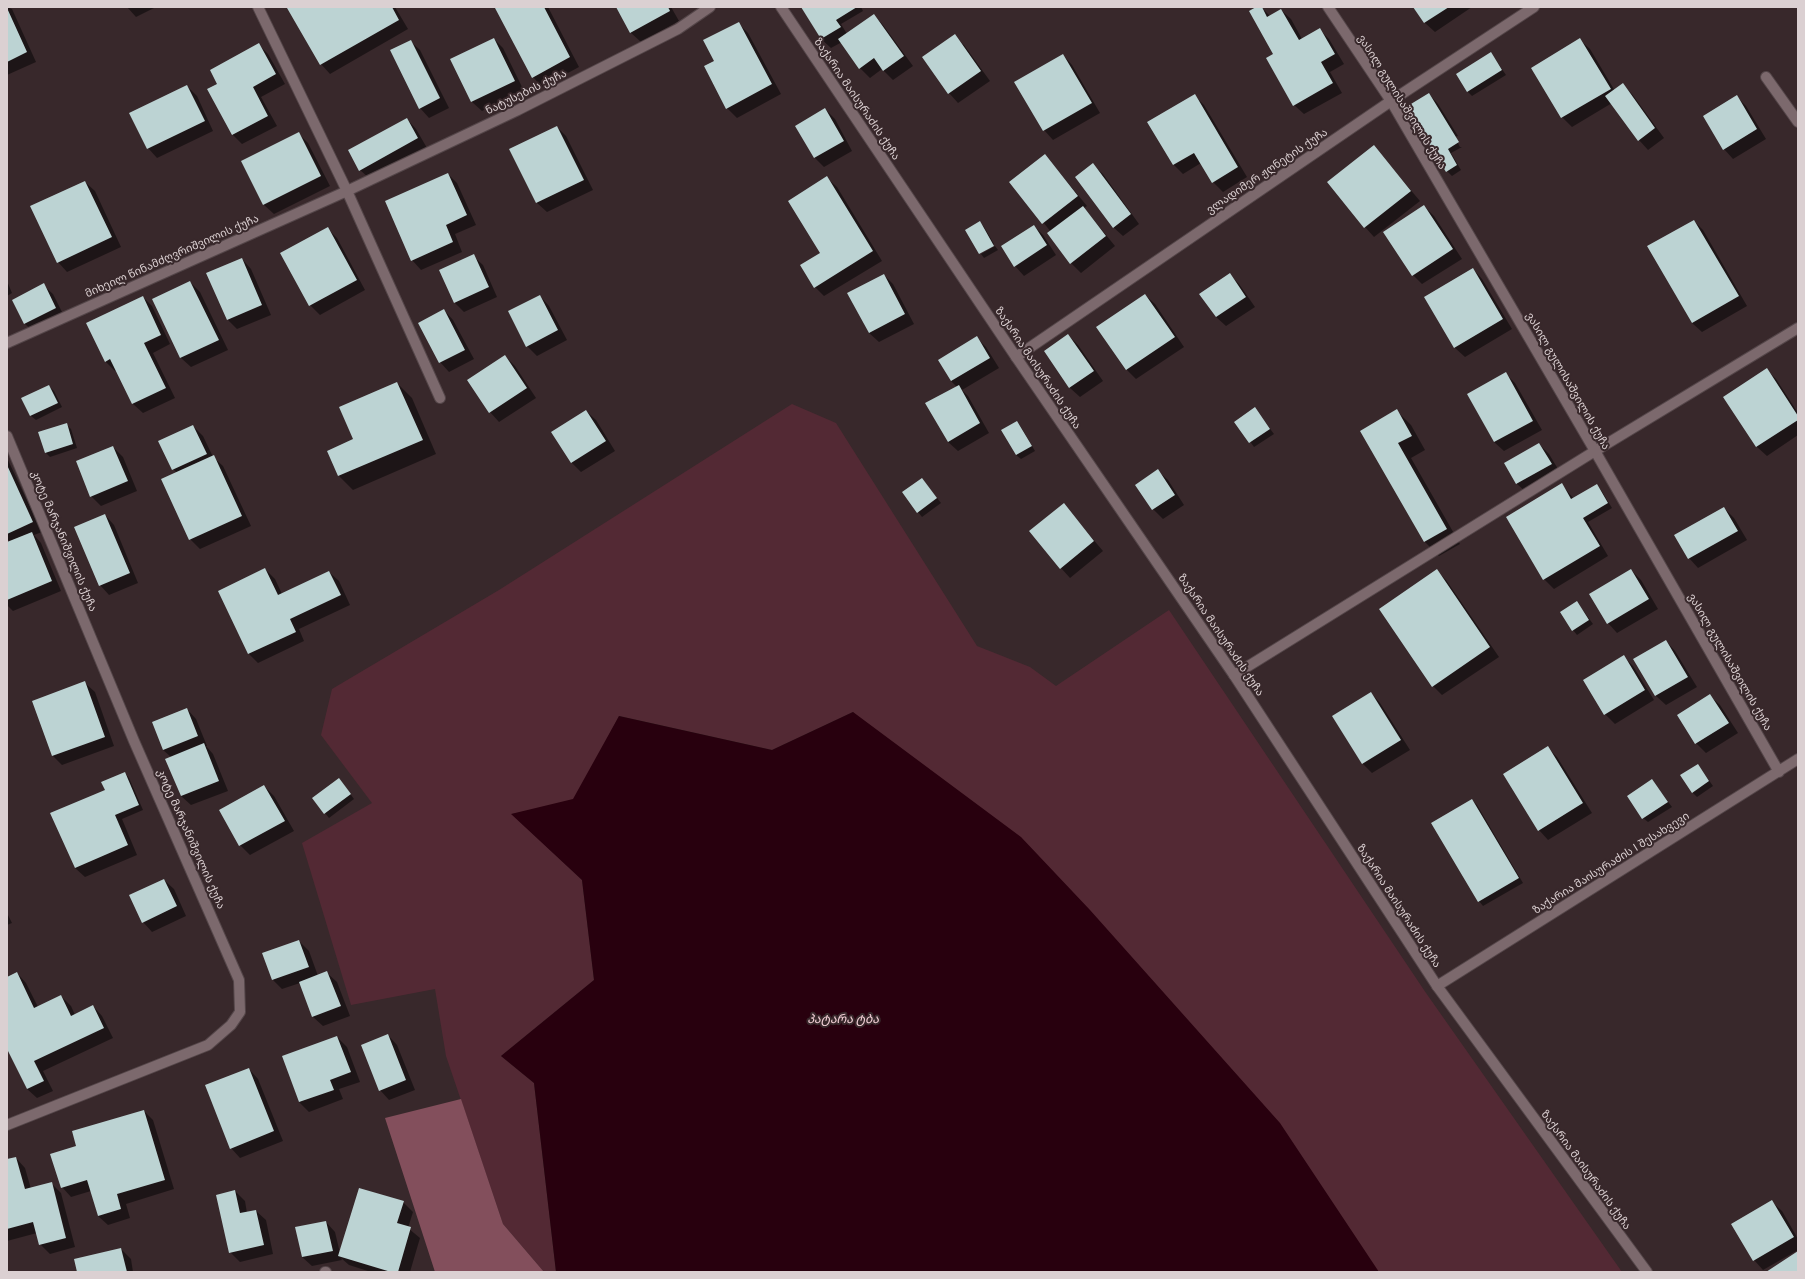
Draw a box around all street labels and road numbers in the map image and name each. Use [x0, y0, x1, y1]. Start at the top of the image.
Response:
street label: ვასილ გულისაშვილის ქუჩა [1355, 32, 1449, 172]
street label: ზაქარია მაისურაძის ქუჩა [811, 36, 903, 162]
street label: ნატუსების ქუჩა [483, 67, 569, 117]
street label: ვლადიმერ ჟღნეტის ქუჩა [1204, 125, 1330, 217]
street label: მიხეილ წინამძღვრიშვილის ქუჩა [83, 212, 261, 300]
street label: ზაქარია მაისურაძის ქუჩა [992, 305, 1084, 431]
street label: ვასილ გულისაშვილის ქუჩა [1523, 310, 1613, 452]
street label: კოტე მარჯანიშვილის ქუჩა [28, 469, 100, 613]
street label: ზაქარია მაისურაძის ქუჩა [1175, 572, 1267, 698]
street label: ვასილ გულისაშვილის ქუჩა [1685, 591, 1775, 733]
street label: კოტე მარჯანიშვილის ქუჩა [154, 767, 228, 911]
street label: ზაქარია მაისურაძის I შესახვევი [1530, 809, 1692, 917]
street label: ზაქარია მაისურაძის ქუჩა [1354, 842, 1444, 970]
street label: ზაქარია მაისურაძის ქუჩა [1538, 1108, 1634, 1232]

